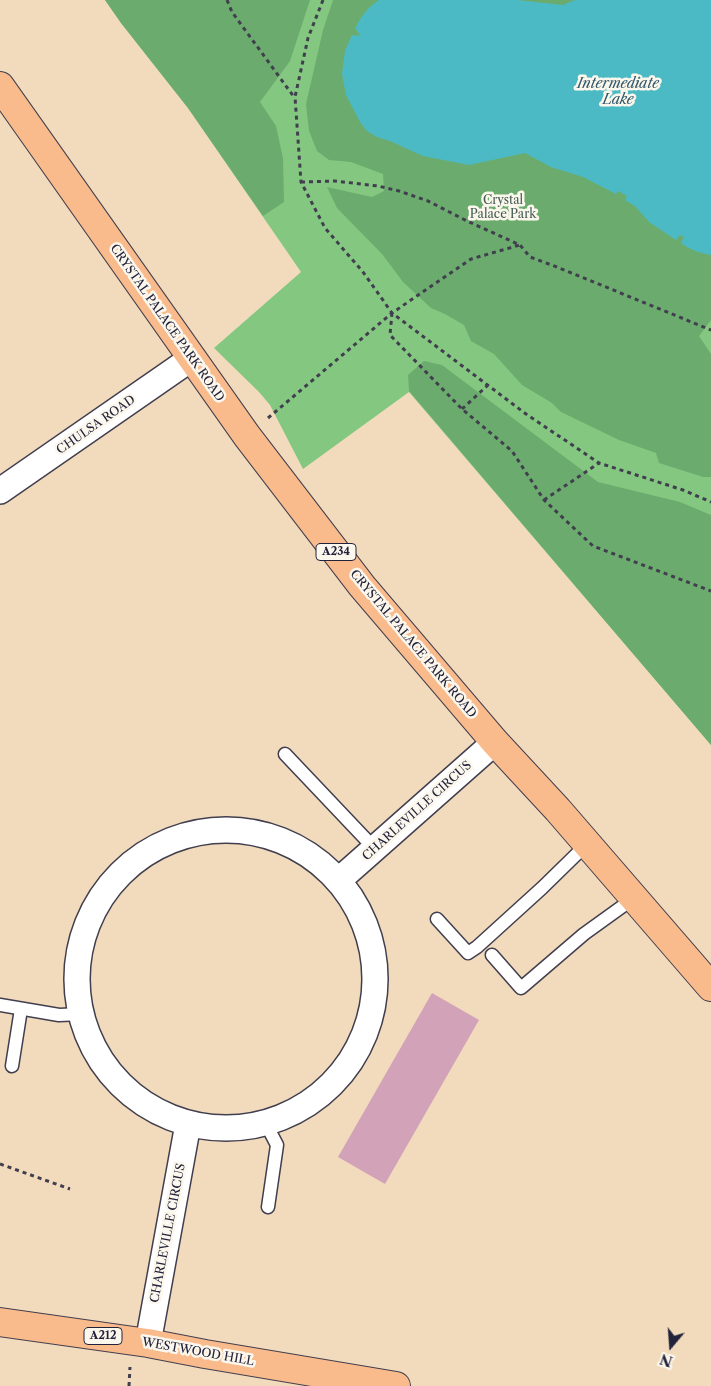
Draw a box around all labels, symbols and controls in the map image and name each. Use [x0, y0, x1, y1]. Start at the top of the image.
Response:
water label: Intermediate Lake [577, 76, 659, 108]
park label: Crystal Palace Park [470, 194, 536, 222]
street label: CRYSTAL PALACE PARK ROAD [107, 242, 227, 404]
street label: CHULSA ROAD [54, 393, 138, 457]
road number: A234 [316, 544, 356, 560]
street label: CRYSTAL PALACE PARK ROAD [347, 567, 479, 721]
street label: CHARLEVILLE CIRCUS [360, 758, 474, 864]
street label: CHARLEVILLE CIRCUS [147, 1162, 189, 1304]
north arrow [646, 1321, 696, 1371]
road number: A212 [84, 1328, 122, 1344]
street label: WESTWOOD HILL [141, 1335, 255, 1369]
text: N [658, 1350, 675, 1371]

